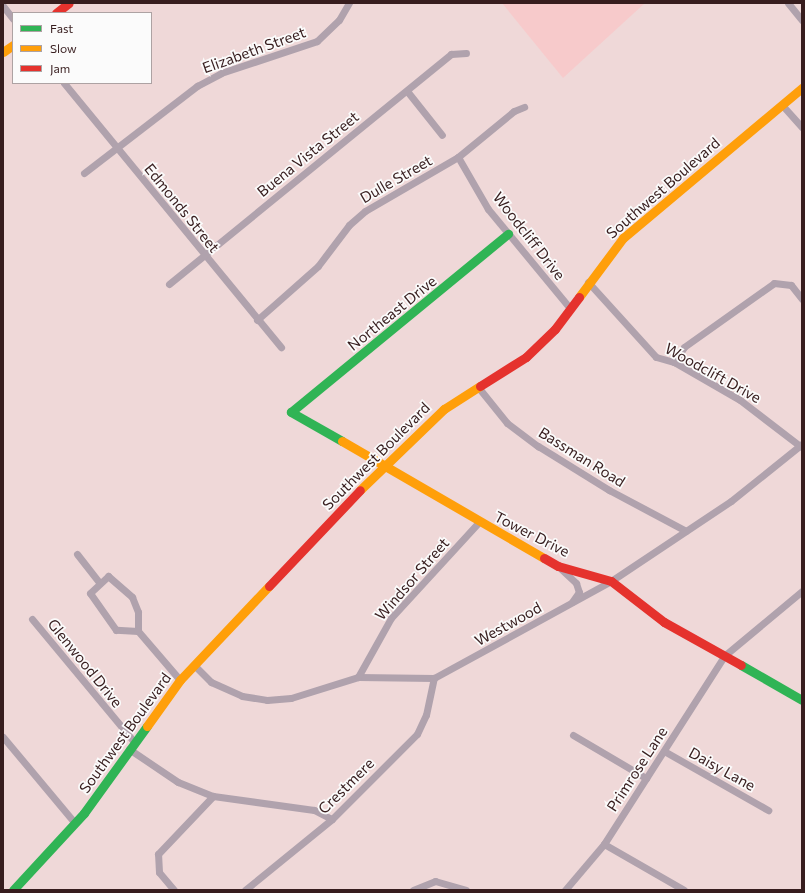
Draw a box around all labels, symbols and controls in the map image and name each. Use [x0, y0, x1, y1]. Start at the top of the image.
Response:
legend [12, 12, 152, 84]
text: Fast [50, 21, 73, 35]
street label: Elizabeth Street [200, 23, 308, 77]
text: Slow [50, 41, 77, 55]
text: Jam [50, 61, 70, 75]
street label: Buena Vista Street [254, 108, 362, 200]
street label: Southwest Boulevard [603, 134, 723, 242]
street label: Dulle Street [357, 151, 435, 207]
street label: Edmonds Street [141, 160, 223, 256]
street label: Woodcliff Drive [489, 188, 569, 284]
street label: Northeast Drive [344, 272, 440, 354]
street label: Woodclift Drive [662, 339, 764, 407]
street label: Southwest Boulevard [319, 399, 433, 513]
street label: Bassman Road [535, 423, 629, 491]
street label: Tower Drive [491, 507, 573, 561]
street label: Windsor Street [371, 534, 453, 624]
street label: Westwood [472, 598, 544, 650]
street label: Glenwood Drive [44, 615, 126, 711]
street label: Southwest Boulevard [75, 669, 175, 797]
street label: Primrose Lane [603, 723, 671, 815]
street label: Daisy Lane [686, 743, 758, 795]
street label: Crestmere [314, 754, 378, 818]

